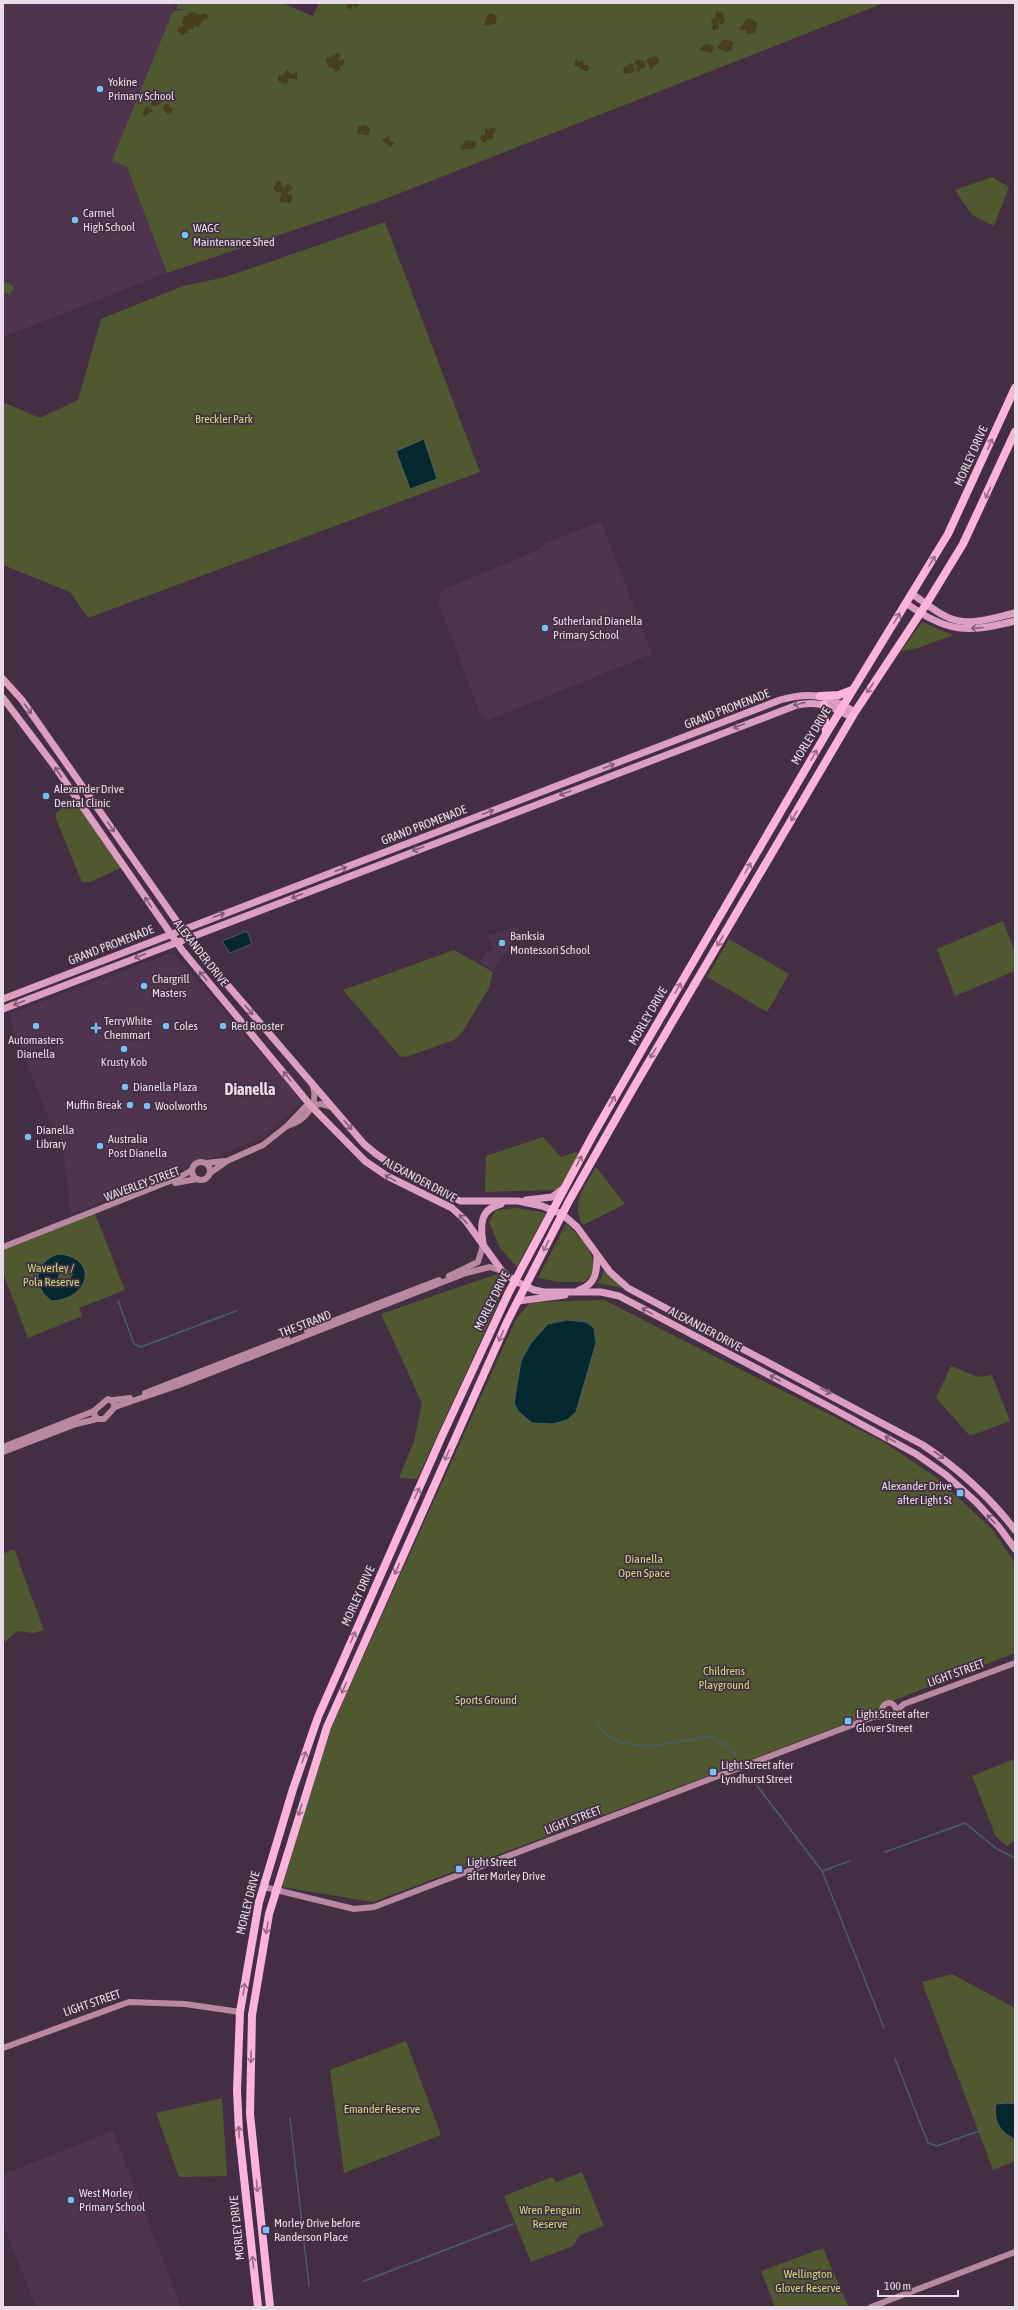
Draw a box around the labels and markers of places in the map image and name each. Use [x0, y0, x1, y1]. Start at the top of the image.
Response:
place label: Yokine Primary School [108, 75, 175, 103]
marker: Yokine Primary School [95, 84, 105, 94]
place label: Carmel High School [83, 206, 136, 234]
marker: Carmel High School [70, 215, 80, 225]
place label: WAGC Maintenance Shed [193, 221, 275, 249]
marker: WAGC Maintenance Shed [180, 230, 190, 240]
place label: Sutherland Dianella Primary School [553, 614, 642, 642]
marker: Sutherland Dianella Primary School [540, 623, 550, 633]
place label: Alexander Drive Dental Clinic [54, 782, 124, 810]
marker: Alexander Drive Dental Clinic [41, 791, 51, 801]
place label: Banksia Montessori School [510, 929, 591, 957]
marker: Banksia Montessori School [497, 938, 507, 948]
place label: Chargrill Masters [152, 972, 191, 1000]
marker: Chargrill Masters [139, 981, 149, 991]
place label: TerryWhite Chemmart [104, 1014, 152, 1042]
place label: Coles [174, 1019, 198, 1033]
place label: Red Rooster [231, 1019, 284, 1033]
marker: Automasters Dianella [31, 1021, 41, 1031]
marker: Coles [161, 1021, 171, 1031]
marker: Red Rooster [218, 1021, 228, 1031]
marker: TerryWhite Chemmart [91, 1023, 101, 1033]
place label: Automasters Dianella [8, 1033, 64, 1061]
marker: Krusty Kob [119, 1044, 129, 1054]
place label: Krusty Kob [101, 1055, 148, 1069]
place label: Dianella Plaza [133, 1080, 197, 1094]
marker: Dianella Plaza [120, 1082, 130, 1092]
place label: Muffin Break [66, 1098, 123, 1112]
place label: Woolworths [155, 1099, 207, 1113]
marker: Muffin Break [125, 1100, 135, 1110]
marker: Woolworths [142, 1101, 152, 1111]
place label: Dianella Library [36, 1123, 74, 1151]
marker: Dianella Library [23, 1132, 33, 1142]
place label: Australia Post Dianella [108, 1132, 167, 1160]
marker: Australia Post Dianella [95, 1141, 105, 1151]
place label: Alexander Drive after Light St [882, 1479, 953, 1507]
marker: Alexander Drive after Light St [955, 1488, 965, 1498]
place label: Light Street after Glover Street [856, 1707, 929, 1735]
marker: Light Street after Glover Street [843, 1716, 853, 1726]
place label: Light Street after Lyndhurst Street [721, 1758, 794, 1786]
marker: Light Street after Lyndhurst Street [708, 1767, 718, 1777]
place label: Light Street after Morley Drive [467, 1855, 545, 1883]
marker: Light Street after Morley Drive [454, 1864, 464, 1874]
place label: West Morley Primary School [79, 2186, 146, 2214]
marker: West Morley Primary School [66, 2195, 76, 2205]
place label: Morley Drive before Randerson Place [274, 2216, 360, 2244]
marker: Morley Drive before Randerson Place [261, 2225, 271, 2235]

